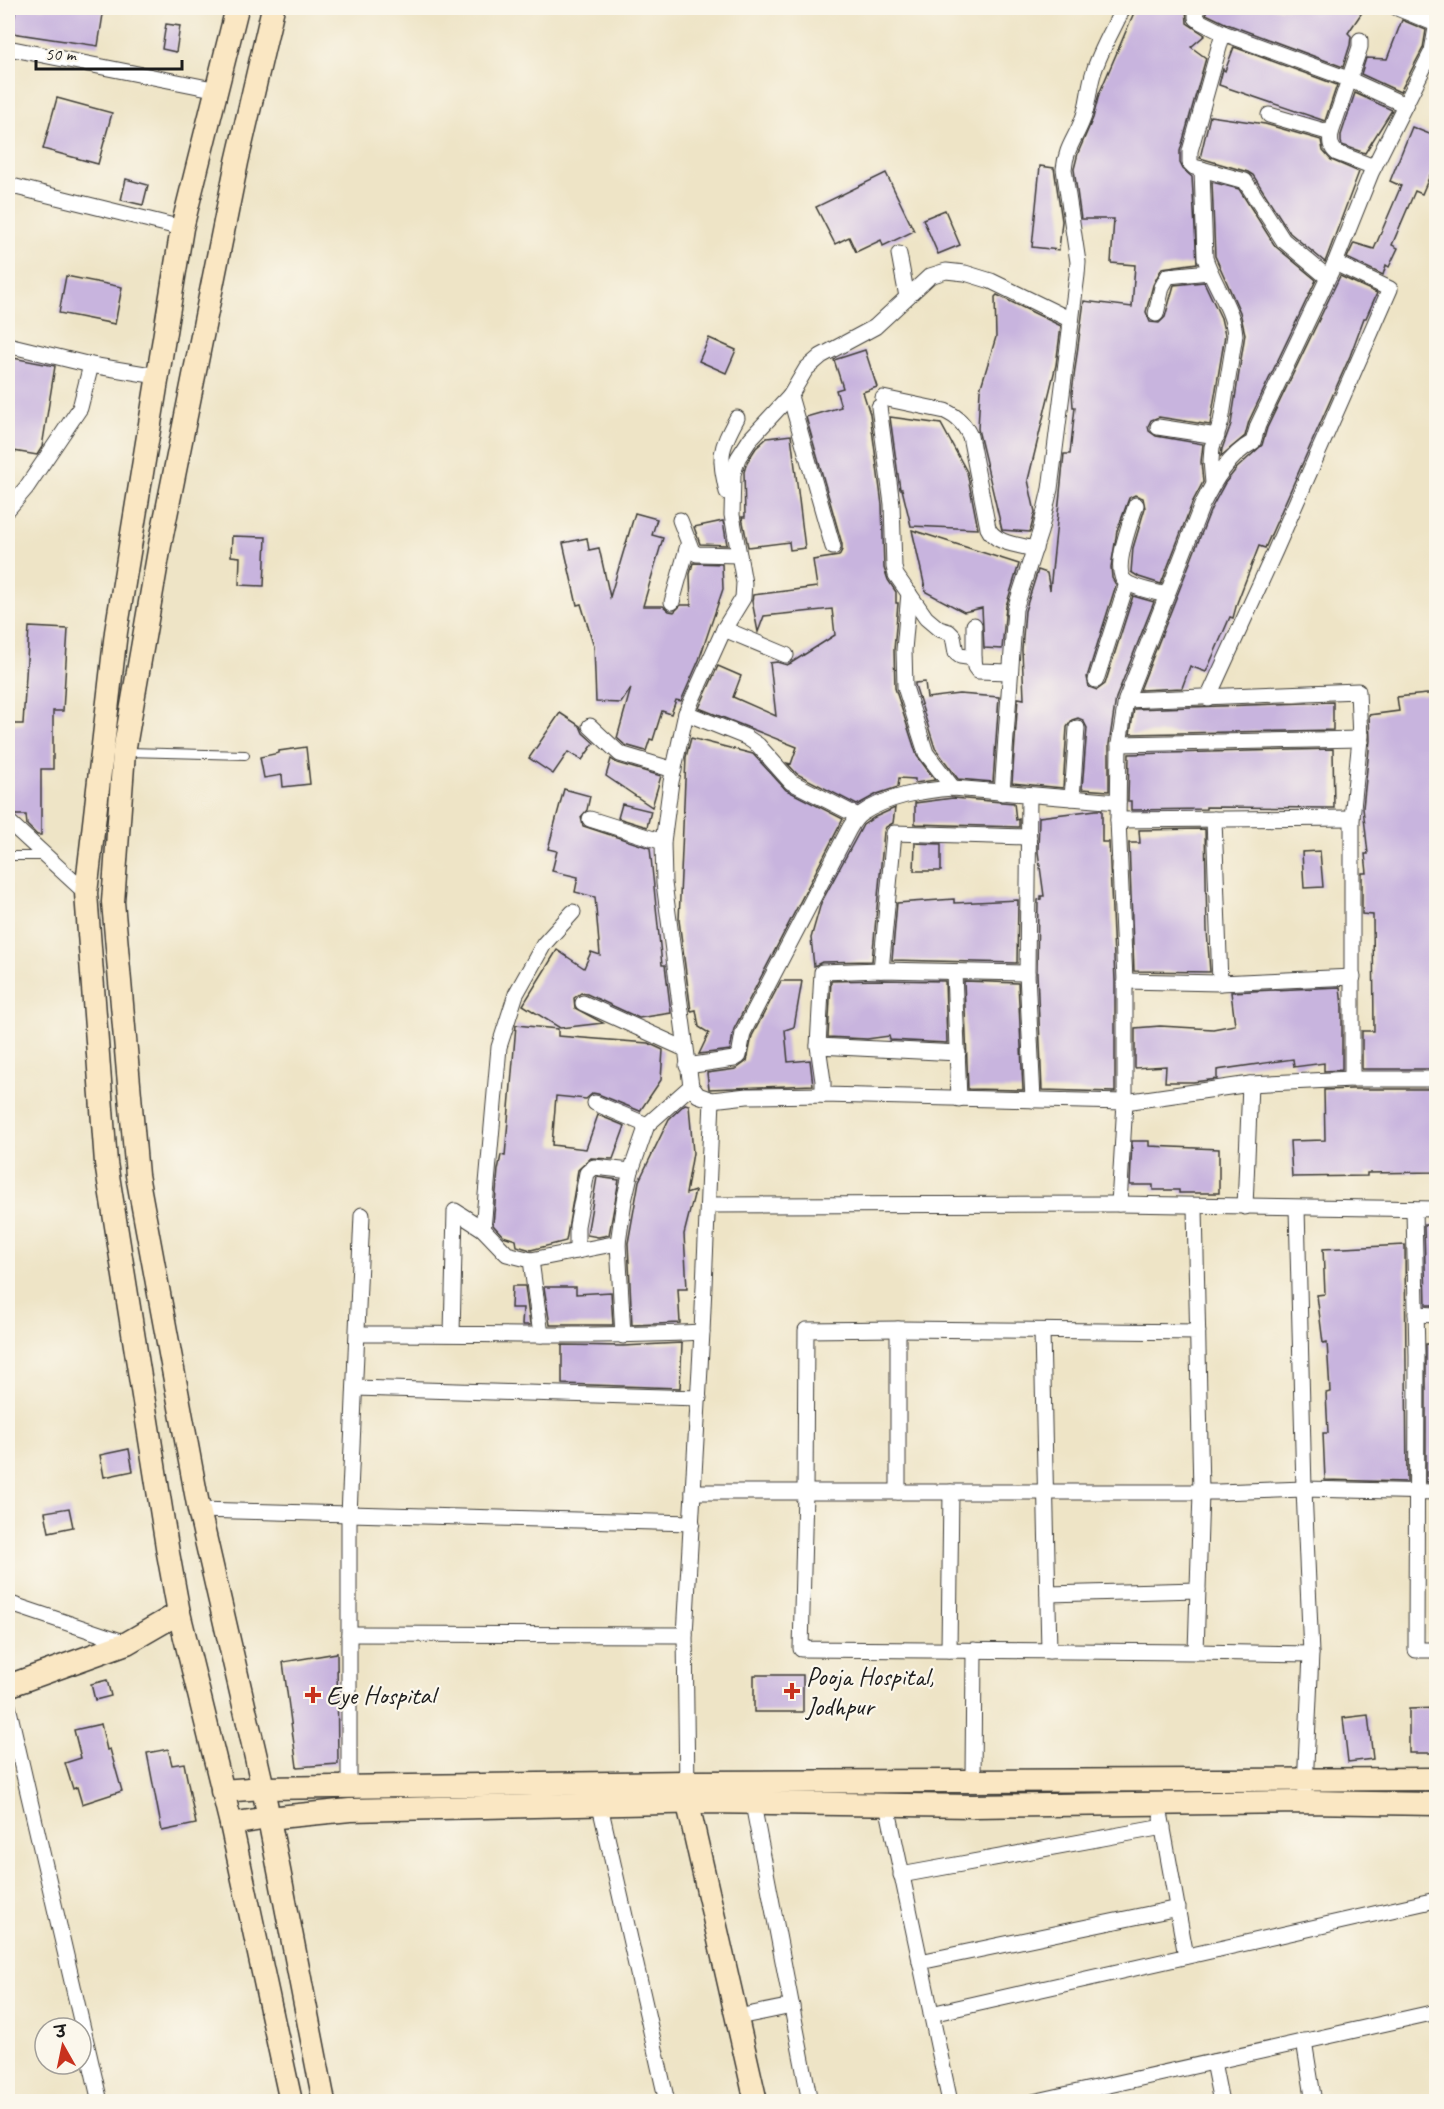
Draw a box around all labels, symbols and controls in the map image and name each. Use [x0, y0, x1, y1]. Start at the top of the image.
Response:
scale bar [36, 33, 182, 71]
text: 50 m [45, 43, 78, 65]
place label: Pooja Hospital, Jodhpur [804, 1660, 934, 1723]
place label: Eye Hospital [326, 1679, 440, 1712]
marker: Pooja Hospital, Jodhpur [783, 1682, 801, 1700]
marker: Eye Hospital [304, 1686, 322, 1704]
north arrow [33, 2016, 93, 2076]
text: उ [52, 2021, 69, 2043]

